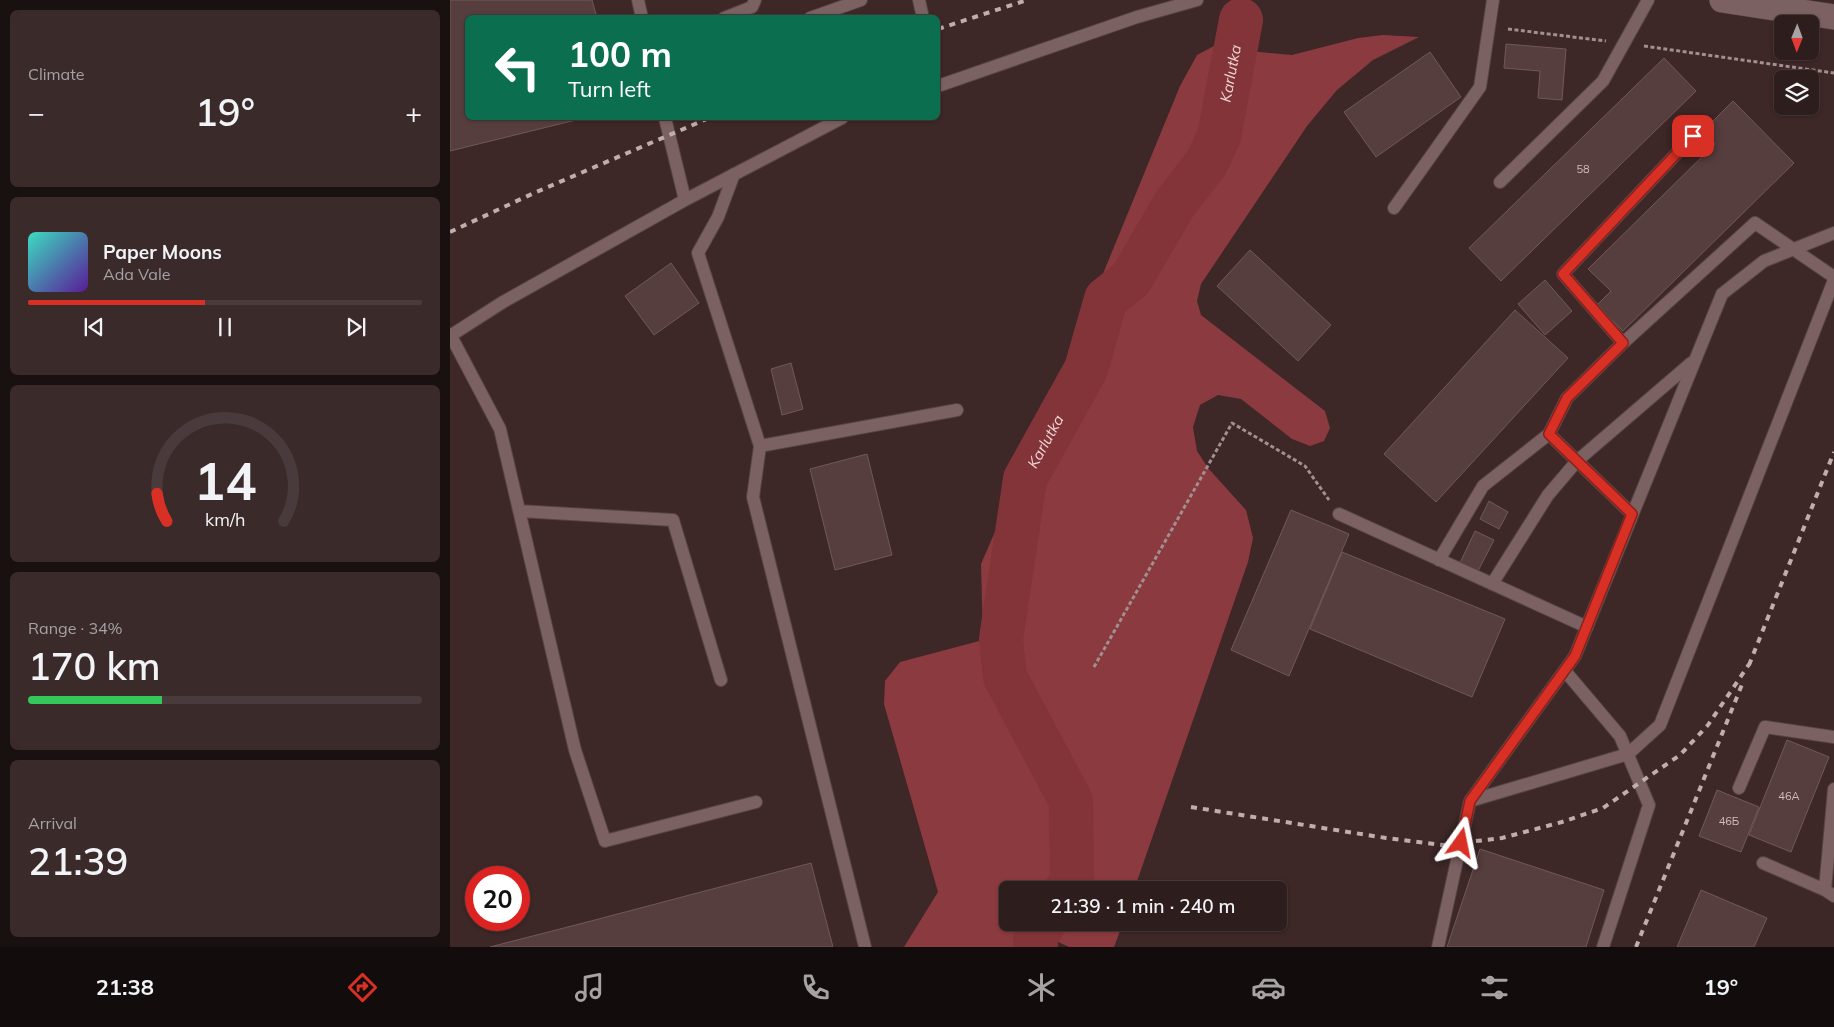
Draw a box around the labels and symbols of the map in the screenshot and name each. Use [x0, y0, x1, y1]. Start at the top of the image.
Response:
north arrow [1774, 15, 1819, 60]
water label: Karlutka [1216, 43, 1245, 104]
pin [1672, 115, 1714, 157]
house number: 58 [1576, 162, 1590, 176]
water label: Karlutka [1023, 411, 1068, 471]
house number: 46А [1778, 789, 1800, 803]
house number: 46Б [1719, 814, 1739, 828]
position arrow [1434, 816, 1486, 868]
speed limit sign: 20 [465, 866, 530, 931]

